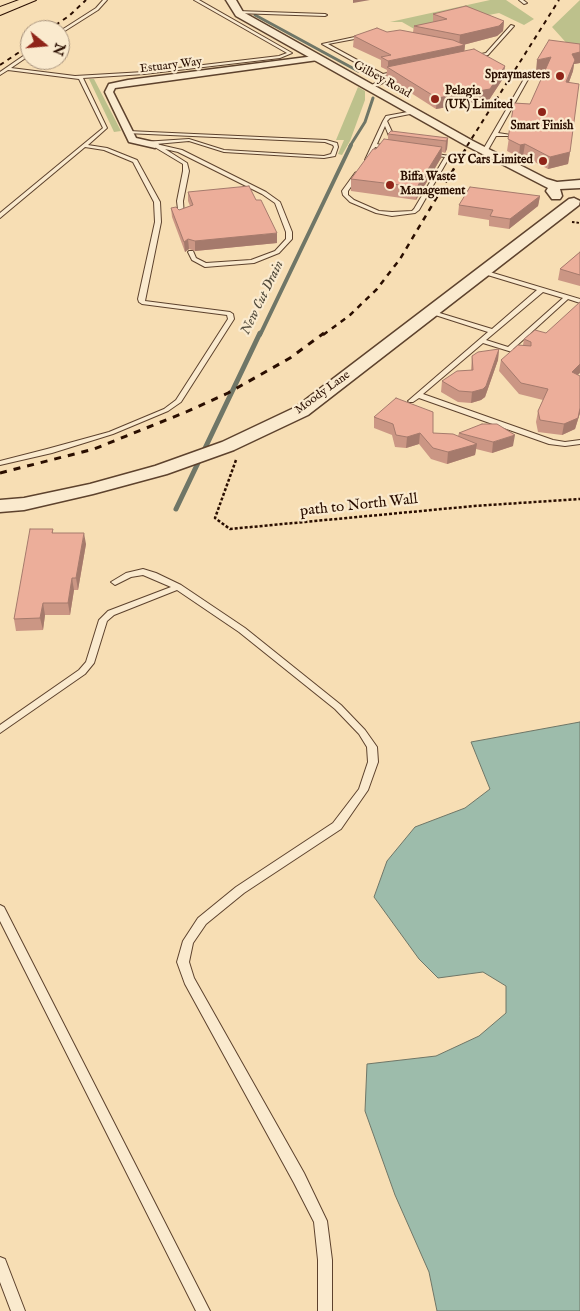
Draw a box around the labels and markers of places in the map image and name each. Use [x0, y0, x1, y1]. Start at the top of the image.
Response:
place label: Spraymasters [485, 69, 550, 83]
marker: Spraymasters [554, 70, 566, 82]
place label: Pelagia (UK) Limited [445, 85, 513, 113]
marker: Pelagia (UK) Limited [429, 93, 441, 105]
marker: Smart Finish [536, 106, 548, 118]
place label: Smart Finish [511, 120, 573, 134]
place label: GY Cars Limited [448, 154, 533, 168]
marker: GY Cars Limited [537, 155, 549, 167]
place label: Biffa Waste Management [400, 171, 465, 199]
marker: Biffa Waste Management [384, 179, 396, 191]

